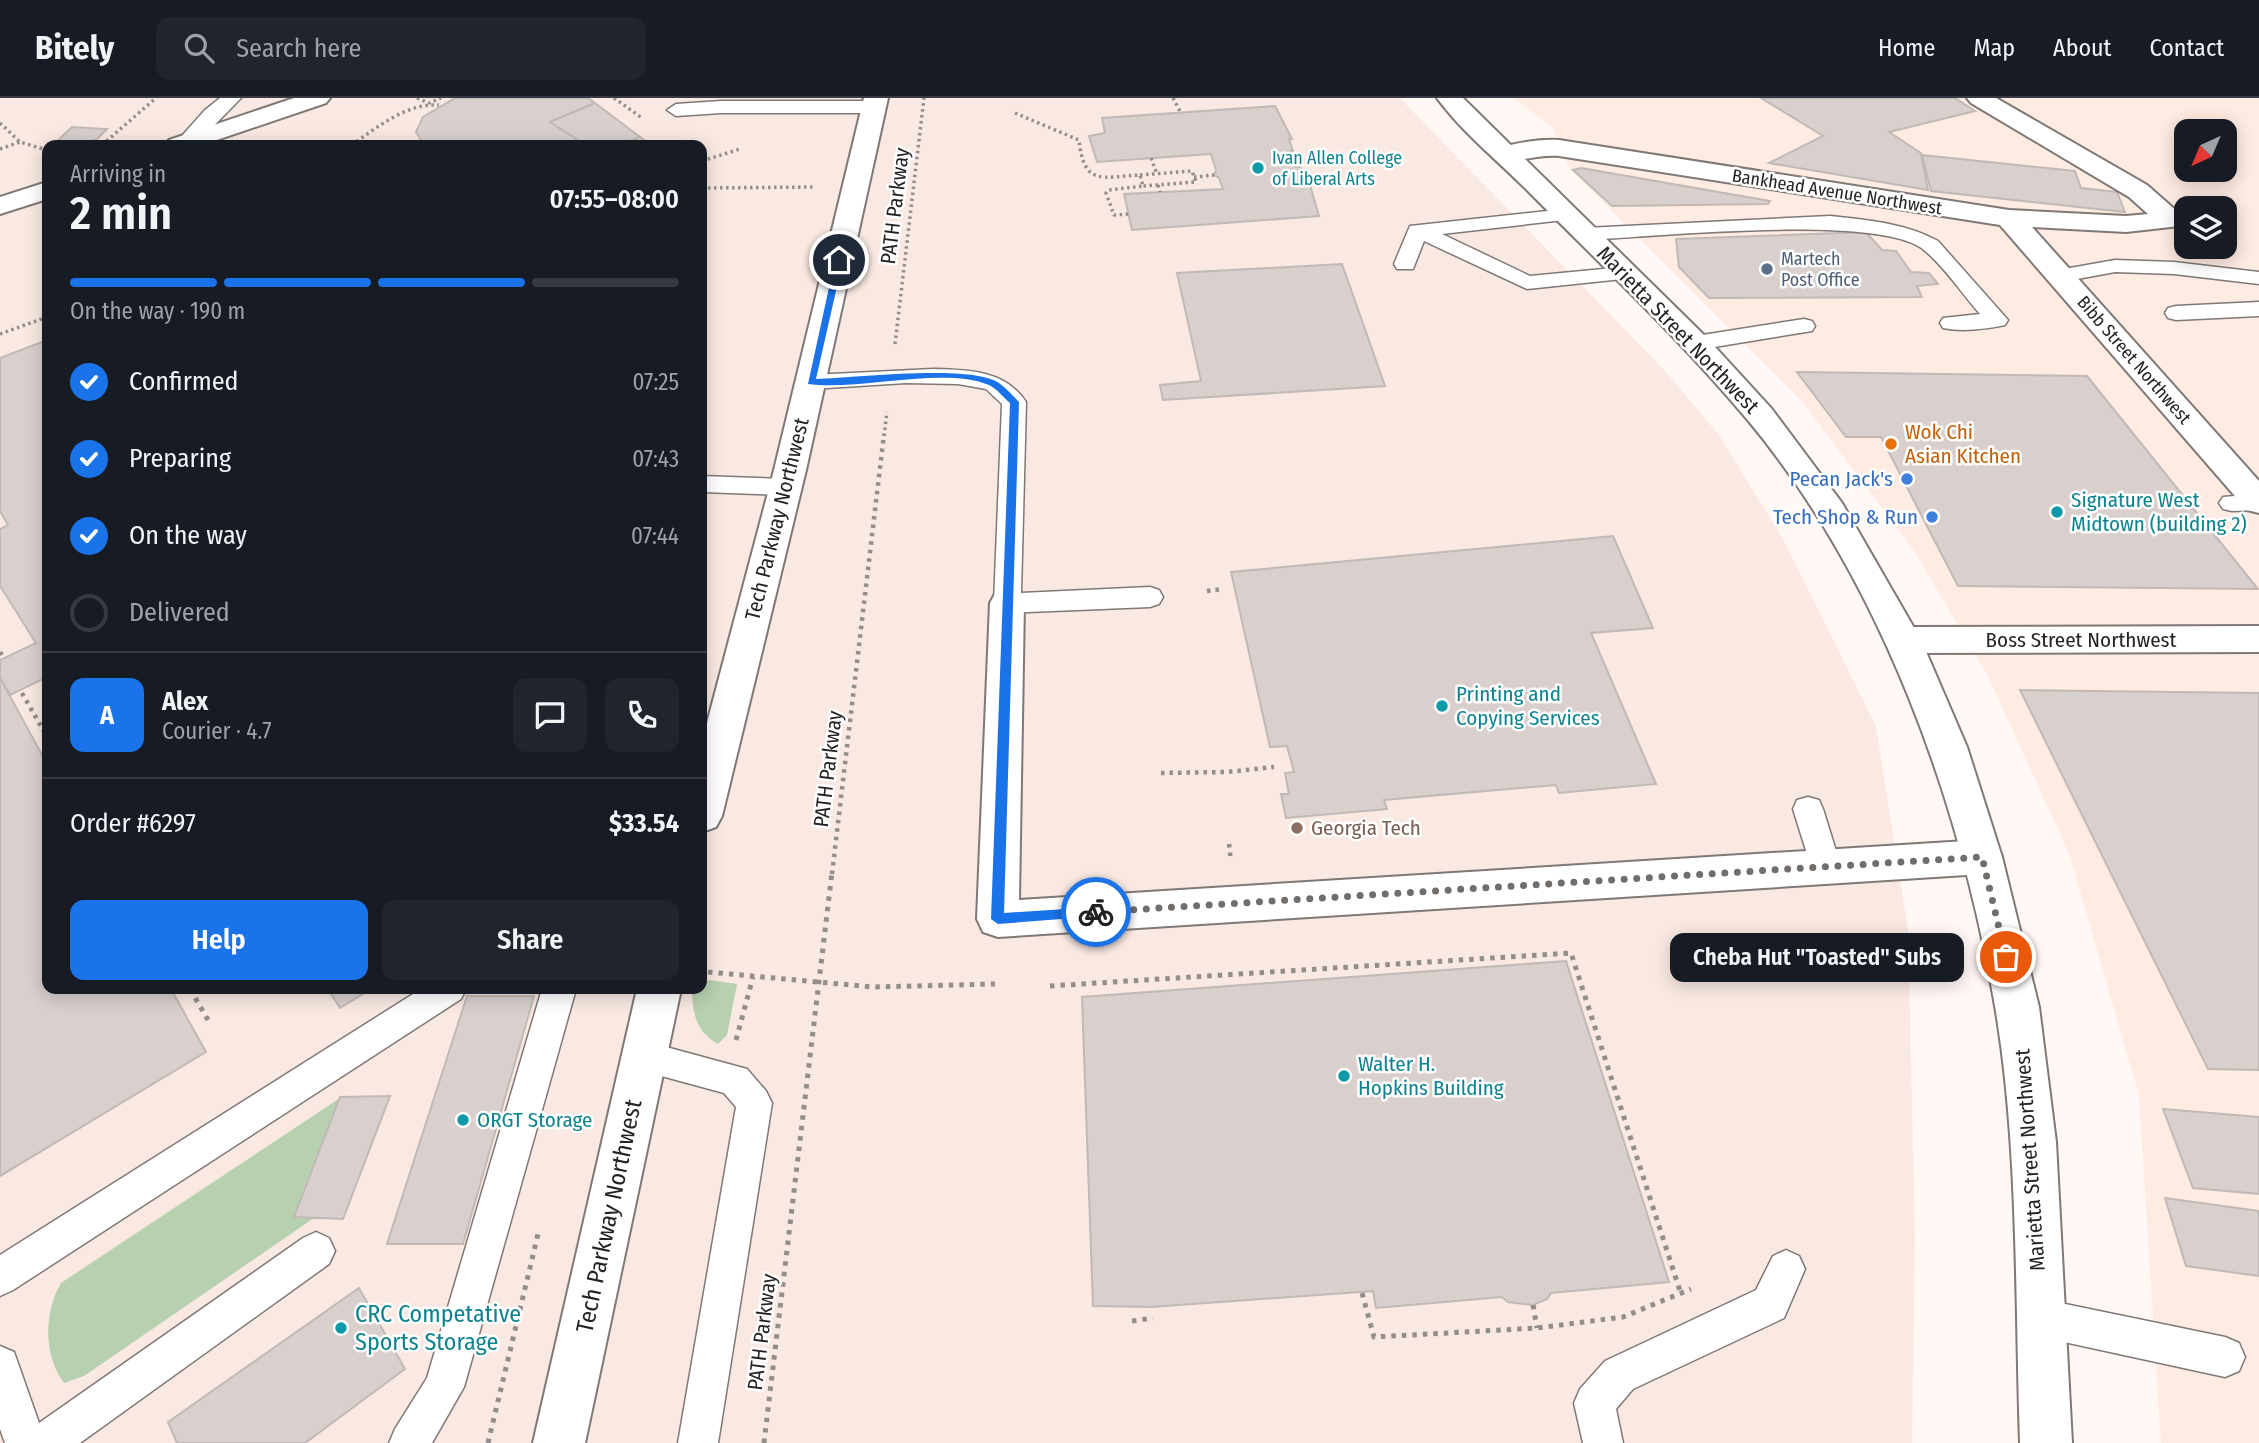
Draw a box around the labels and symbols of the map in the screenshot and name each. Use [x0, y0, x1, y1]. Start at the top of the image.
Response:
north arrow [2174, 119, 2236, 182]
street label: PATH Parkway [875, 146, 915, 266]
place label: Ivan Allen College of Liberal Arts [1272, 147, 1402, 190]
marker: Ivan Allen College of Liberal Arts [1250, 160, 1266, 176]
street label: Bankhead Avenue Northwest [1731, 165, 1944, 219]
pin [809, 230, 869, 290]
street label: Marietta Street Northwest [1591, 241, 1765, 419]
place label: Martech Post Office [1781, 248, 1860, 291]
marker: Martech Post Office [1759, 261, 1775, 277]
street label: Bibb Street Northwest [2072, 291, 2196, 429]
street label: Tech Parkway Northwest [739, 415, 815, 623]
place label: Wok Chi Asian Kitchen [1905, 419, 2021, 469]
marker: Wok Chi Asian Kitchen [1883, 436, 1899, 452]
place label: Pecan Jack's [1789, 466, 1893, 492]
marker: Pecan Jack's [1899, 471, 1915, 487]
place label: Signature West Midtown (building 2) [2071, 487, 2247, 537]
place label: Tech Shop & Run [1773, 504, 1918, 530]
marker: Signature West Midtown (building 2) [2049, 504, 2065, 520]
marker: Tech Shop & Run [1924, 509, 1940, 525]
street label: Boss Street Northwest [1986, 627, 2177, 653]
place label: Printing and Copying Services [1456, 681, 1600, 731]
marker: Printing and Copying Services [1434, 698, 1450, 714]
street label: PATH Parkway [808, 709, 848, 829]
place label: Georgia Tech [1311, 815, 1421, 841]
marker: Georgia Tech [1289, 820, 1305, 836]
courier [1061, 877, 1131, 947]
pin [1976, 927, 2036, 987]
callout: Cheba Hut "Toasted" Subs [1670, 932, 1964, 982]
street label: Marietta Street Northwest [2009, 1048, 2051, 1272]
place label: Walter H. Hopkins Building [1358, 1051, 1504, 1101]
marker: Walter H. Hopkins Building [1336, 1068, 1352, 1084]
street label: Tech Parkway Northwest [571, 1097, 647, 1335]
place label: ORGT Storage [477, 1107, 592, 1133]
marker: ORGT Storage [455, 1112, 471, 1128]
street label: PATH Parkway [742, 1272, 782, 1392]
place label: CRC Competative Sports Storage [355, 1300, 521, 1356]
marker: CRC Competative Sports Storage [333, 1320, 349, 1336]

